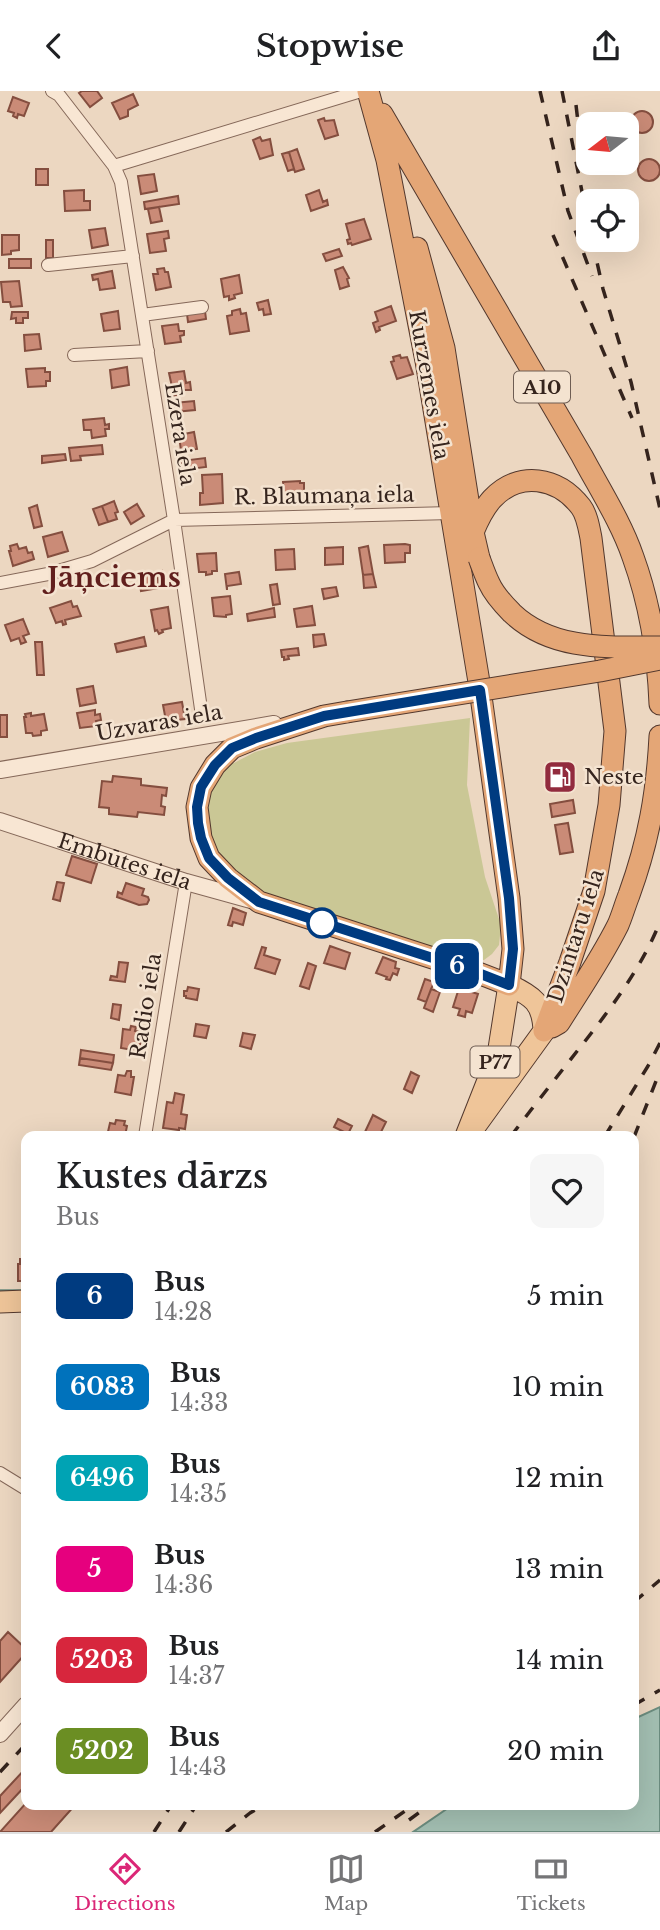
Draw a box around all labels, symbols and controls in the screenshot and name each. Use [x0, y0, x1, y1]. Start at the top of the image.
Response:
text: Stopwise [256, 26, 404, 66]
icon: back [35, 27, 73, 65]
icon: share [587, 27, 625, 65]
north arrow [576, 112, 639, 175]
map controls [576, 112, 639, 252]
button: locate [576, 189, 639, 252]
street label: Kurzemes iela [403, 308, 455, 462]
road number: A10 [514, 371, 570, 403]
street label: Ezera iela [159, 381, 201, 488]
street label: R. Blaumaņa iela [234, 481, 415, 511]
district label: Jāņciems [42, 560, 181, 595]
street label: Uzvaras iela [94, 699, 225, 747]
fuel station icon: Neste [541, 758, 579, 796]
place label: Neste [584, 764, 644, 790]
street label: Embūtes iela [54, 828, 195, 896]
street label: Dzintaru iela [542, 866, 610, 1006]
unlabelled marker [307, 908, 337, 938]
line badge: 6 [434, 943, 480, 989]
street label: Radio iela [125, 951, 167, 1061]
text: 6 [449, 951, 465, 980]
road number: P77 [470, 1047, 520, 1078]
button: heart [530, 1154, 604, 1228]
text: Kustes dārzs [56, 1156, 268, 1197]
text: Bus [56, 1203, 99, 1231]
text: Bus [154, 1266, 205, 1298]
text: 5 min [527, 1280, 604, 1312]
text: 6 [86, 1281, 103, 1310]
text: 14:28 [154, 1298, 212, 1326]
text: Bus [170, 1357, 221, 1389]
text: 10 min [512, 1371, 604, 1403]
text: 6083 [70, 1372, 135, 1401]
text: 14:33 [170, 1389, 228, 1417]
text: Bus [169, 1448, 221, 1480]
text: 12 min [514, 1462, 604, 1494]
text: 6496 [70, 1463, 134, 1492]
text: 14:35 [169, 1480, 227, 1508]
text: Bus [154, 1539, 205, 1571]
text: 13 min [514, 1553, 604, 1585]
text: 5 [87, 1554, 102, 1583]
text: 14:36 [154, 1571, 213, 1599]
text: Bus [168, 1630, 219, 1662]
text: 14 min [515, 1644, 604, 1676]
text: 5203 [70, 1645, 133, 1674]
text: 14:37 [168, 1662, 224, 1690]
text: Bus [169, 1721, 220, 1753]
text: 20 min [507, 1735, 604, 1767]
text: 5202 [70, 1736, 134, 1765]
text: 14:43 [169, 1753, 227, 1781]
tab: Directions [74, 1850, 175, 1915]
tab: Map [324, 1850, 368, 1915]
tab: Tickets [517, 1850, 586, 1915]

